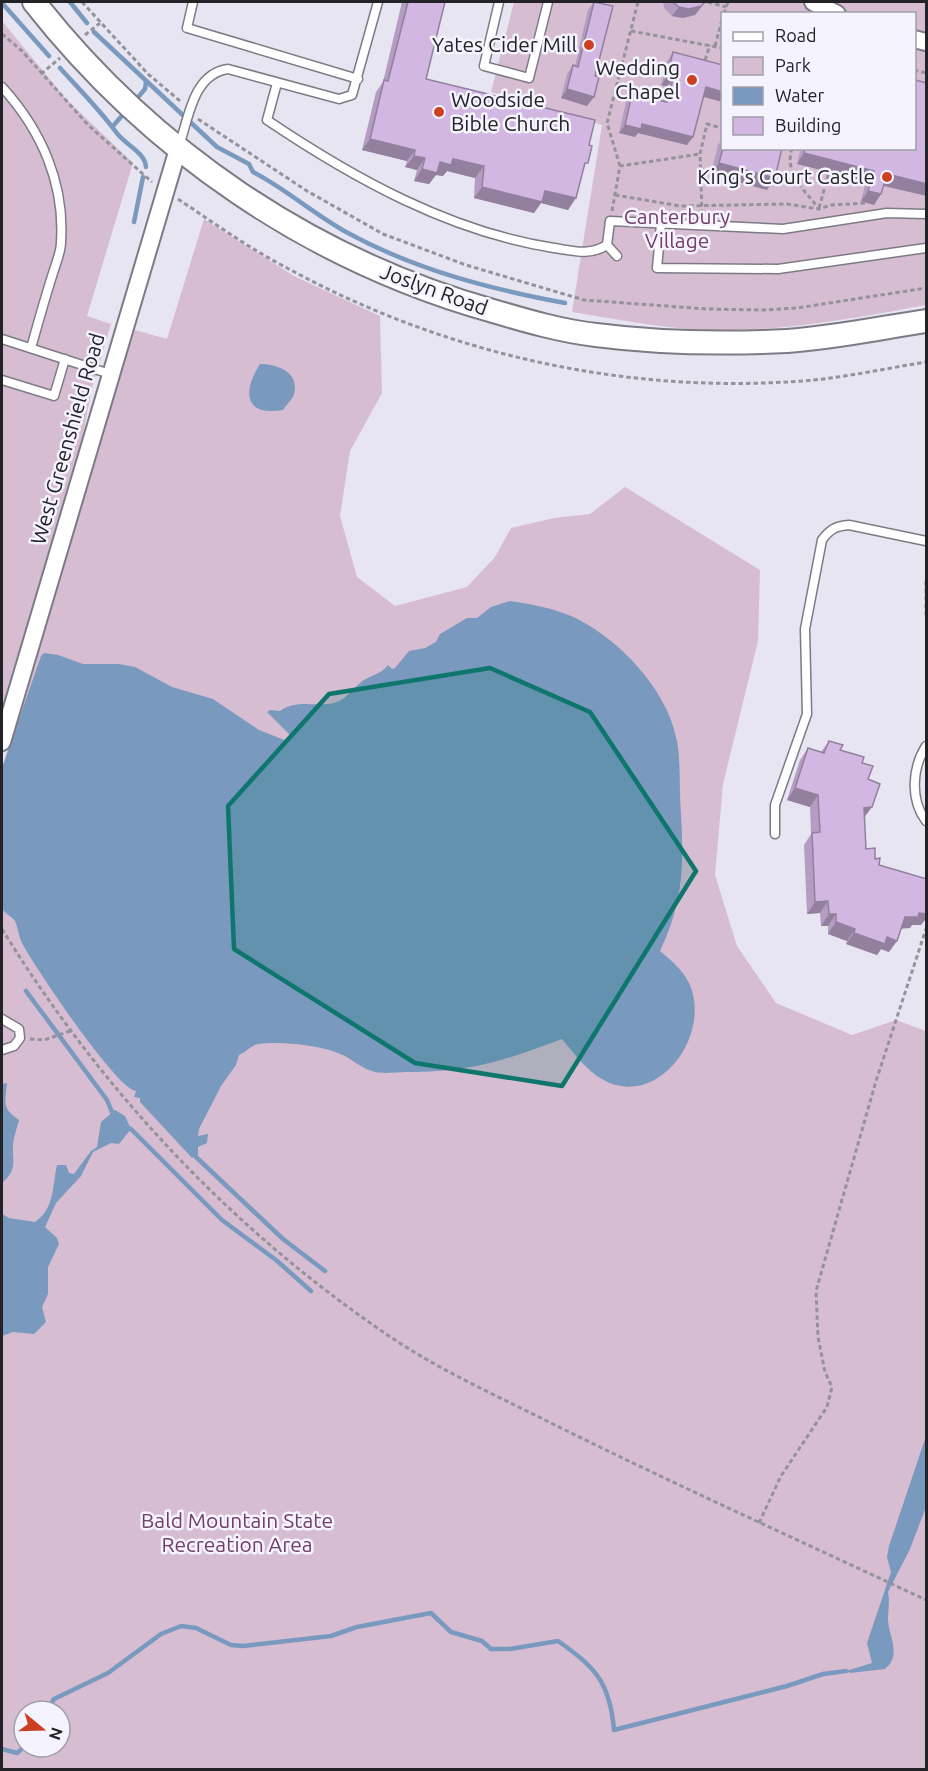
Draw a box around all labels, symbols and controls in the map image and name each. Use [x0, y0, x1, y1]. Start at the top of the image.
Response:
legend [721, 12, 916, 150]
text: Road [775, 25, 817, 45]
place label: Yates Cider Mill [432, 32, 577, 56]
marker: Yates Cider Mill [582, 38, 596, 52]
place label: Wedding Chapel [596, 55, 680, 103]
text: Park [775, 55, 811, 75]
marker: Wedding Chapel [685, 73, 699, 87]
text: Water [775, 85, 825, 105]
place label: Woodside Bible Church [451, 87, 570, 135]
marker: Woodside Bible Church [432, 105, 446, 119]
text: Building [775, 115, 841, 135]
place label: King's Court Castle [697, 164, 875, 188]
marker: King's Court Castle [880, 170, 894, 184]
park label: Canterbury Village [624, 204, 730, 252]
street label: Joslyn Road [377, 259, 491, 320]
street label: West Greenshield Road [25, 330, 109, 547]
park label: Bald Mountain State Recreation Area [141, 1508, 333, 1556]
north arrow [12, 1699, 72, 1759]
text: N [46, 1725, 67, 1742]

